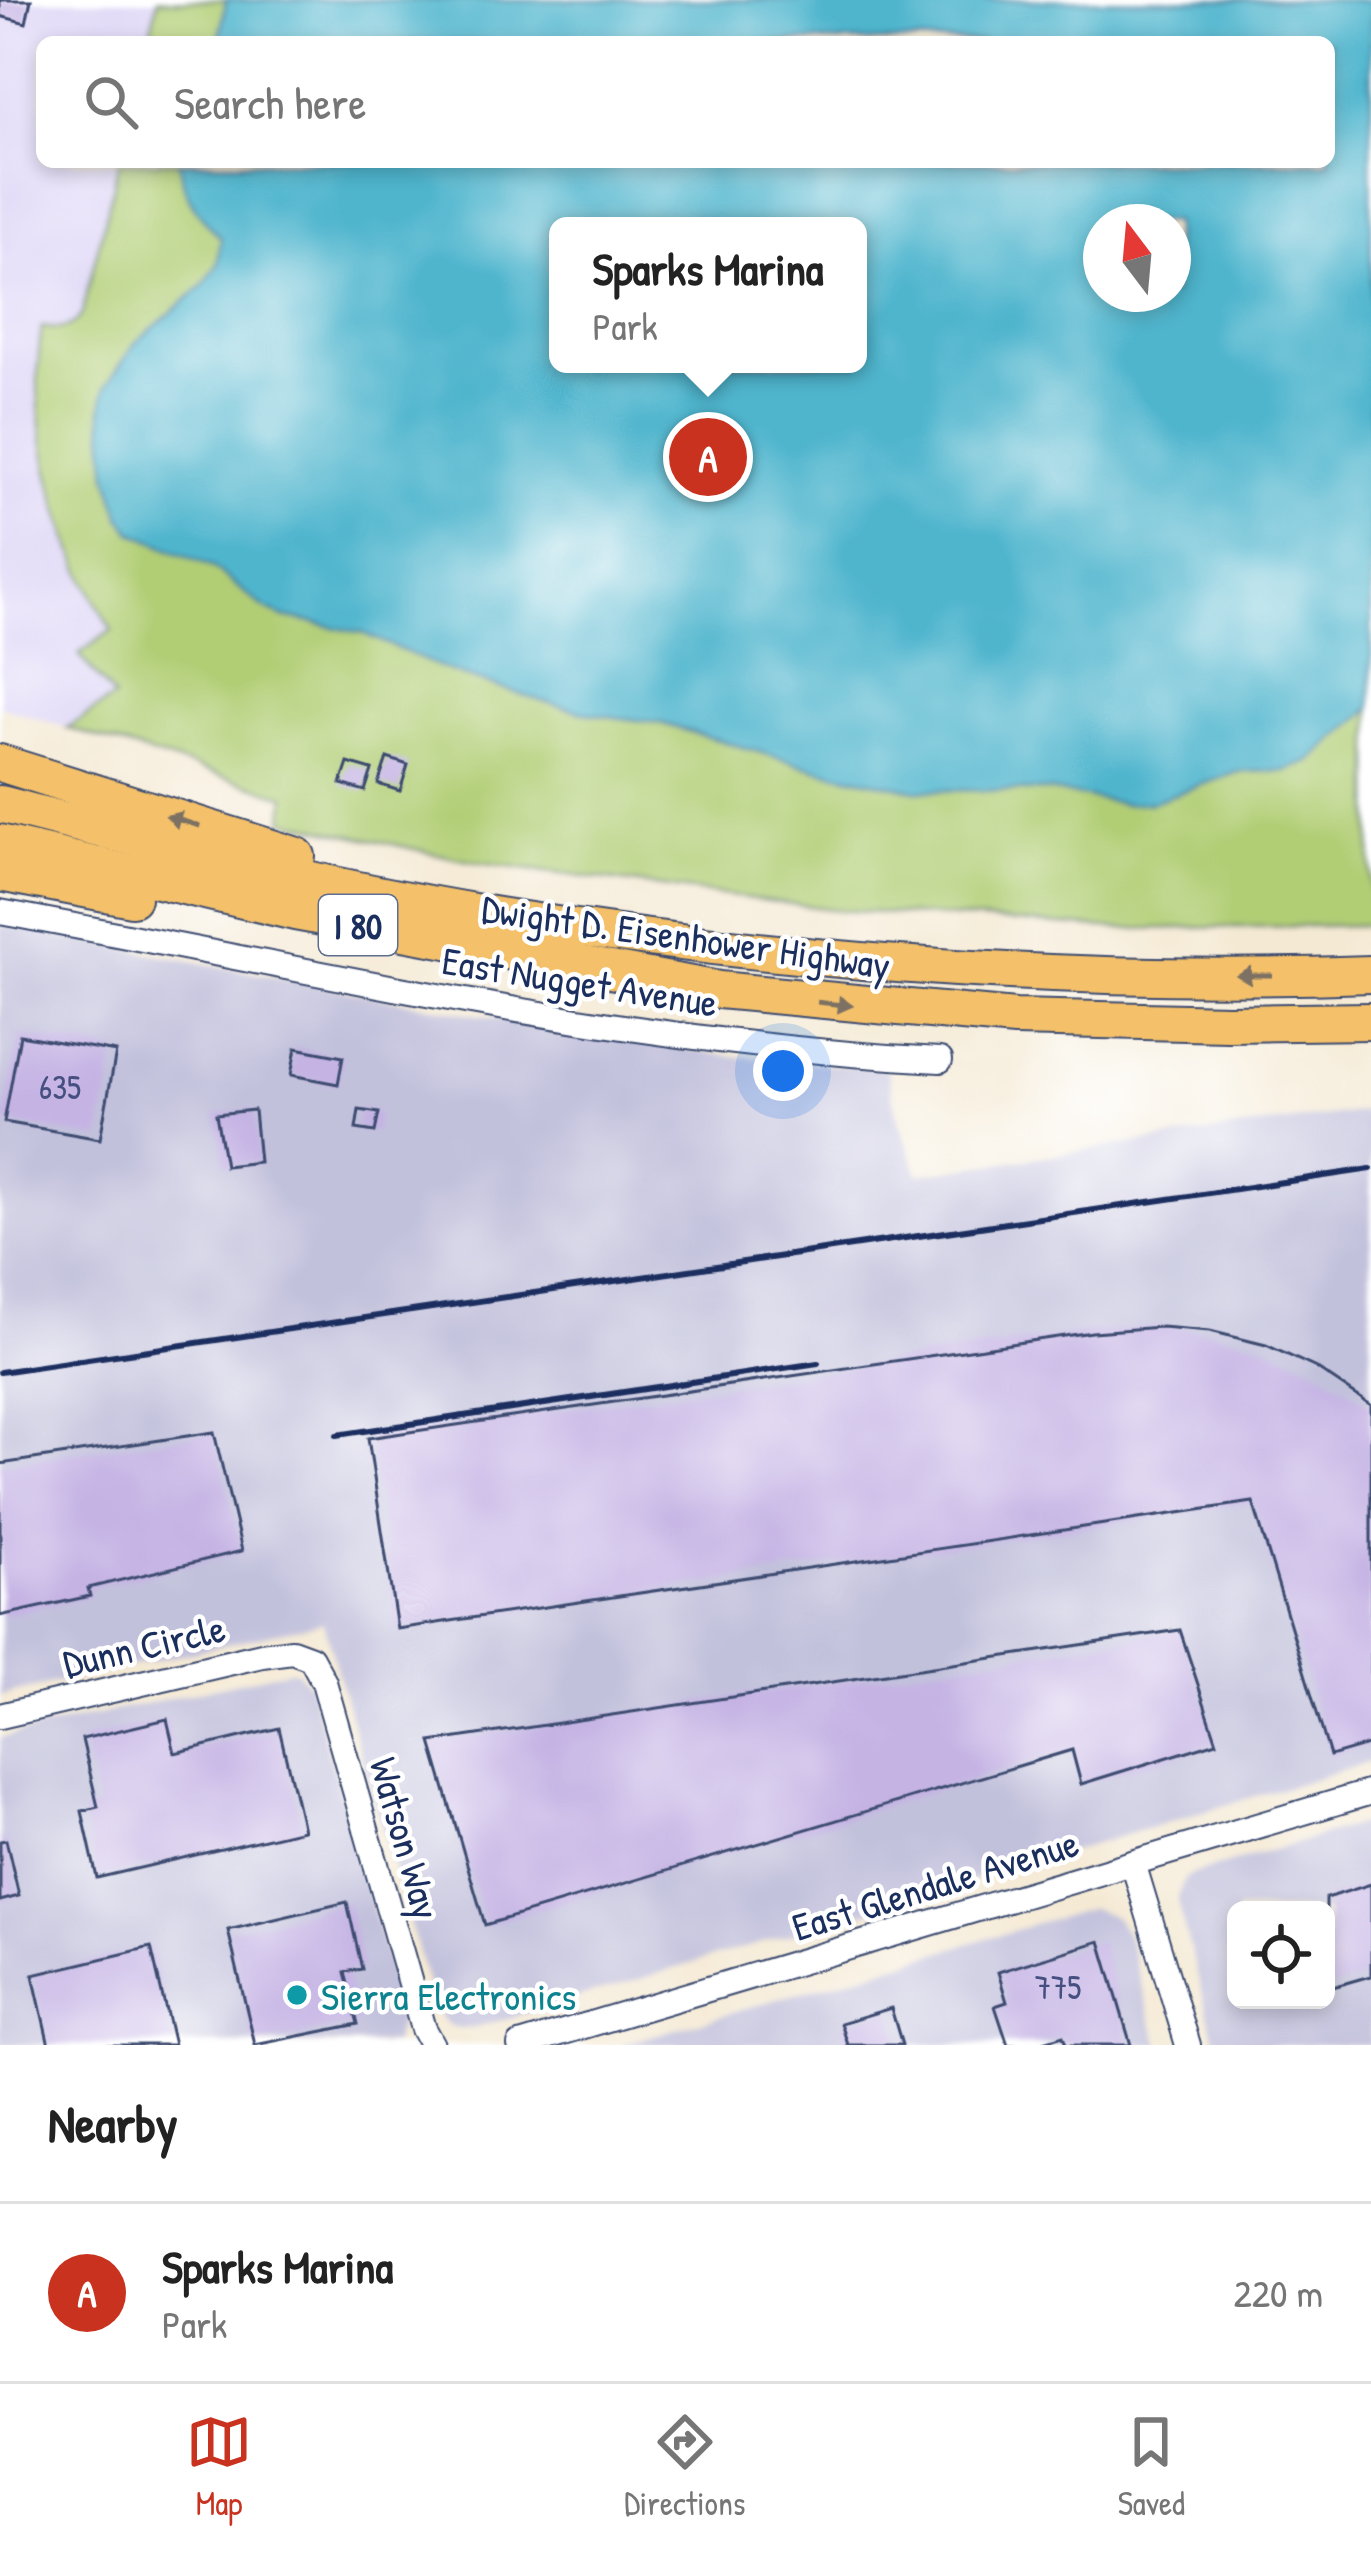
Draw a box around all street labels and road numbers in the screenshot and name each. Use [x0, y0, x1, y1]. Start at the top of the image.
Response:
street label: Dwight D. Eisenhower Highway [478, 881, 894, 991]
road number: I 80 [319, 895, 397, 955]
street label: East Nugget Avenue [439, 933, 721, 1029]
street label: Dunn Circle [58, 1601, 230, 1689]
street label: Watson Way [358, 1751, 454, 1925]
street label: East Glendale Avenue [786, 1815, 1084, 1953]

